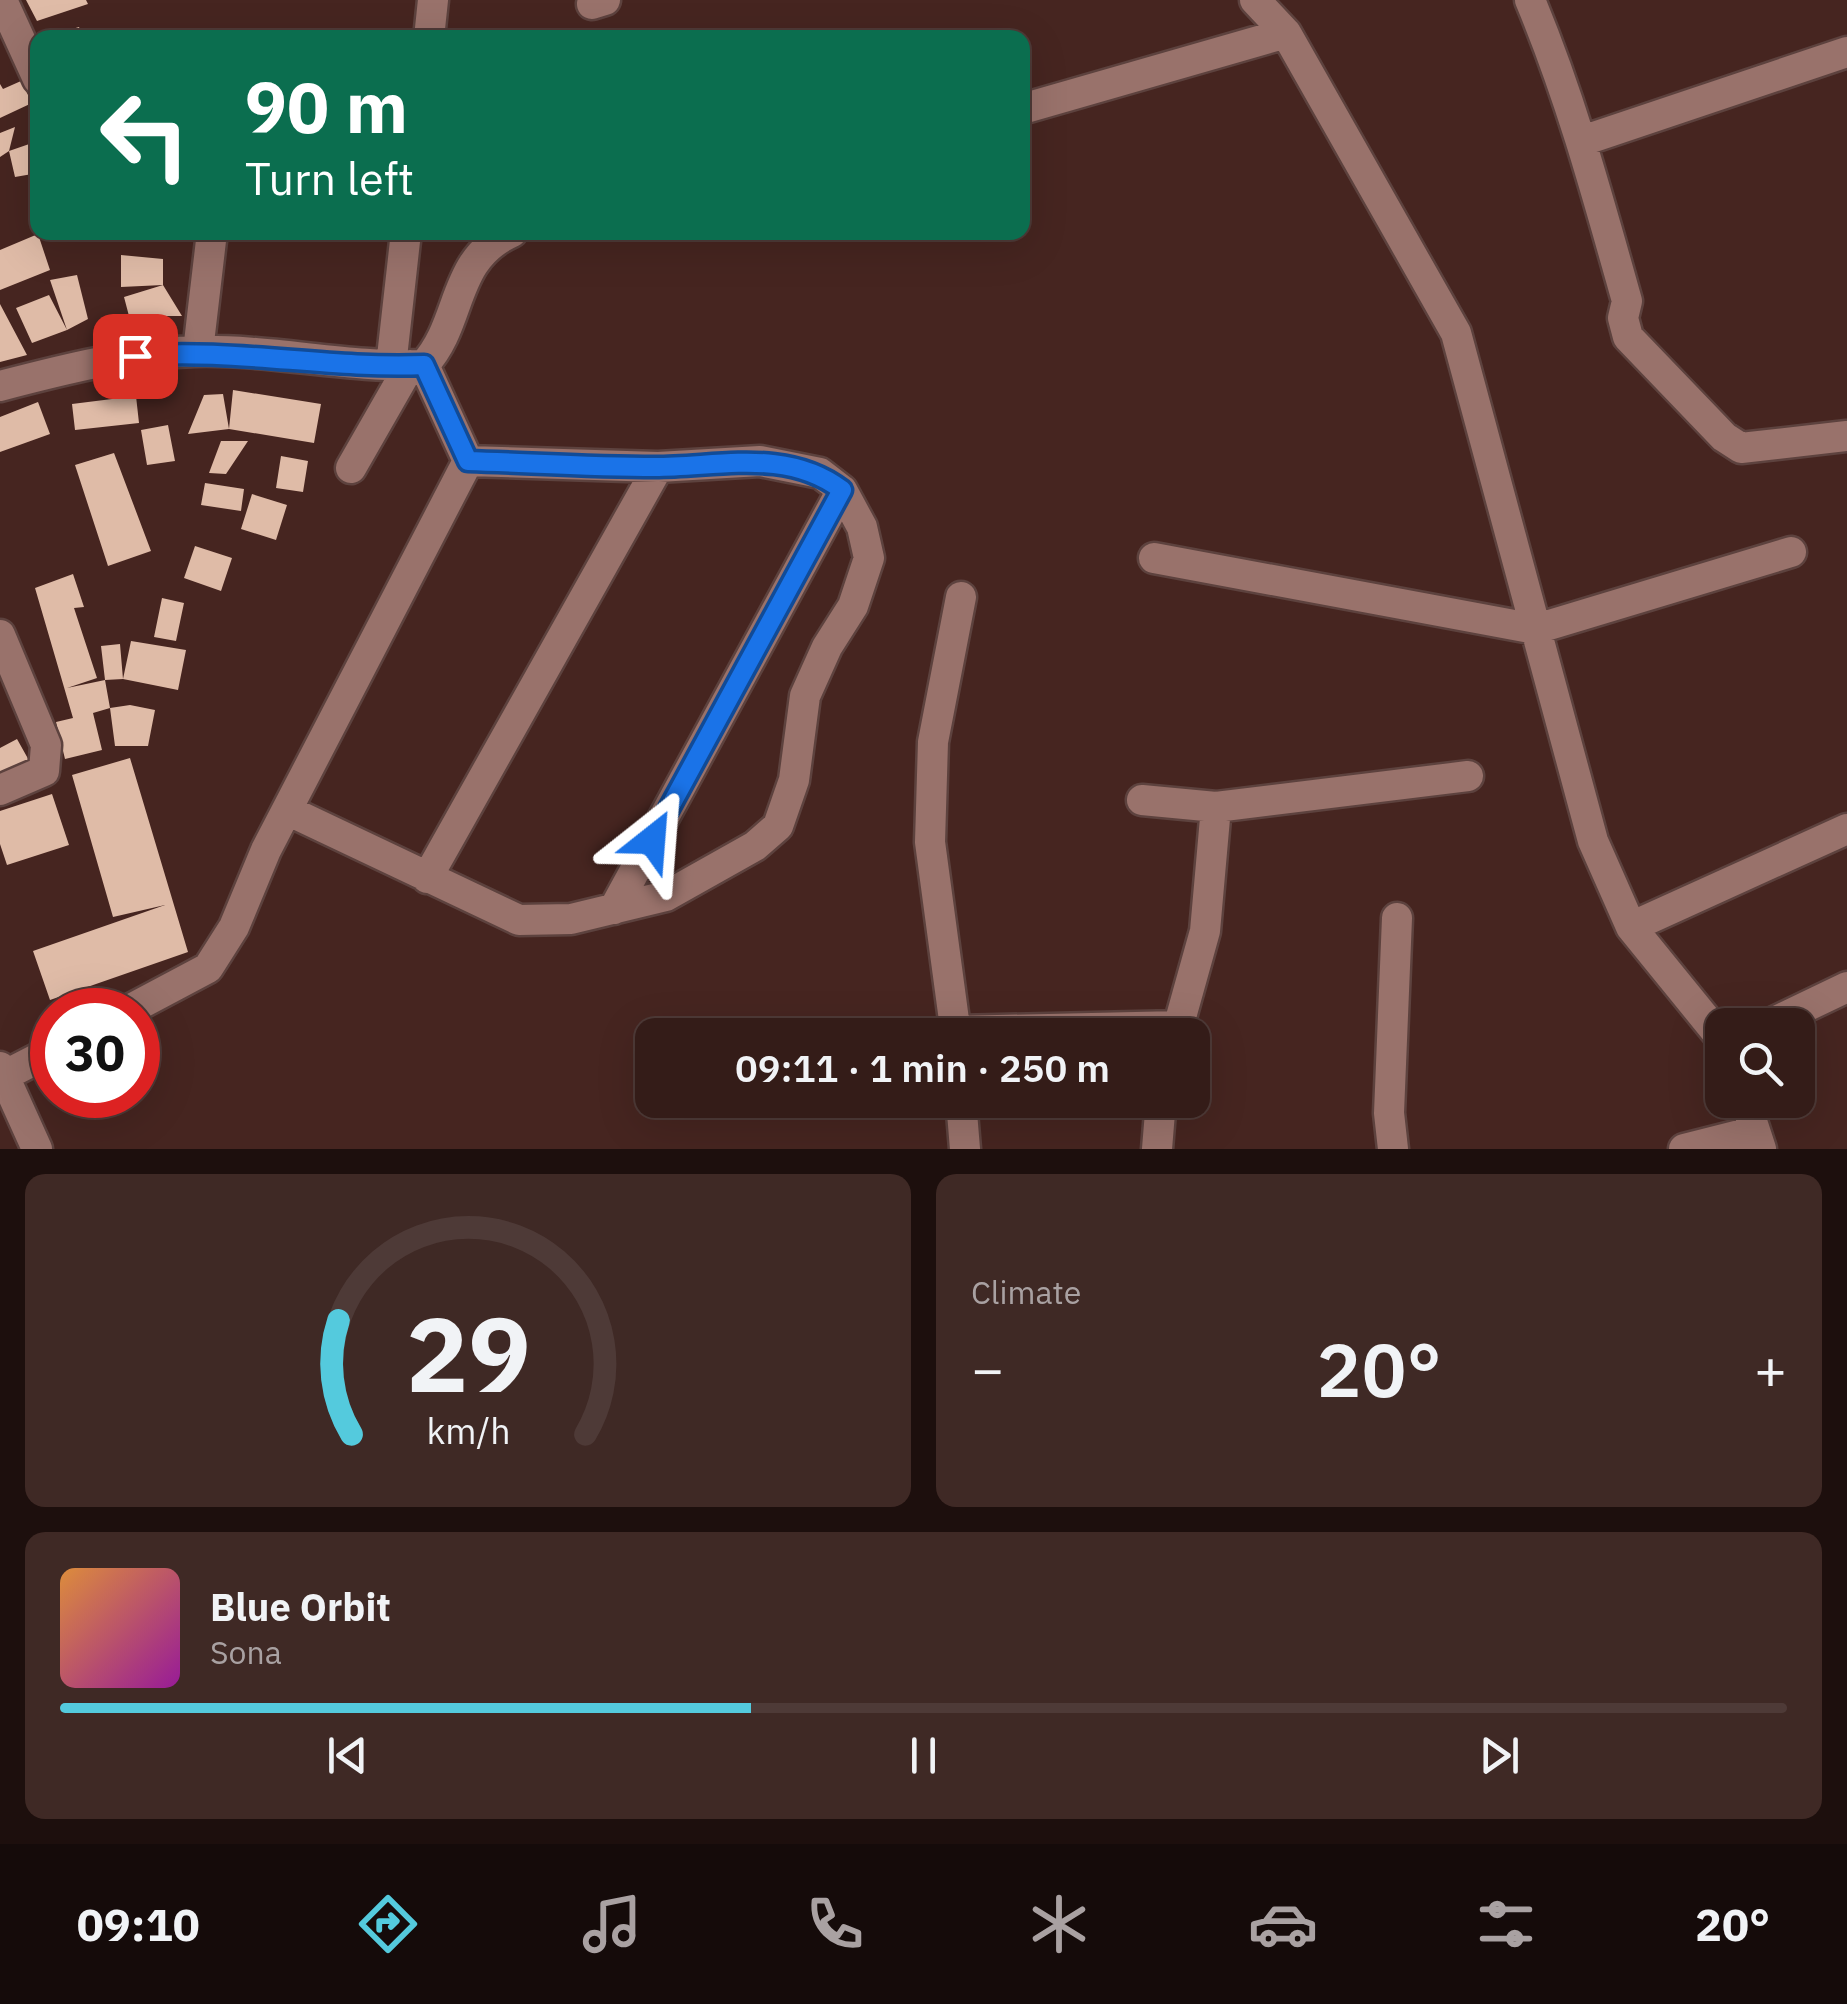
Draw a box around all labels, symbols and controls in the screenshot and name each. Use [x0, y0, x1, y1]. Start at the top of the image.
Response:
text: 90 m [245, 61, 408, 152]
icon: left [80, 70, 210, 200]
text: Turn left [245, 149, 414, 207]
pin [93, 314, 178, 399]
icon: arrive [108, 329, 163, 384]
position arrow [600, 788, 704, 892]
speed limit sign: 30 [30, 988, 160, 1118]
map controls [1705, 1008, 1815, 1118]
button: search [1705, 1008, 1815, 1118]
text: 09:11 · 1 min · 250 m [735, 1043, 1110, 1092]
text: Climate [971, 1271, 1081, 1313]
text: 29 [406, 1285, 530, 1421]
text: 20° [1316, 1320, 1442, 1418]
text: − [971, 1333, 1004, 1404]
text: + [1754, 1333, 1787, 1404]
text: km/h [426, 1407, 510, 1454]
text: Blue Orbit [210, 1582, 391, 1631]
text: Sona [210, 1631, 282, 1673]
icon: previous [320, 1728, 375, 1783]
icon: pause [896, 1728, 951, 1783]
icon: next [1472, 1728, 1527, 1783]
icon: directions [353, 1889, 423, 1959]
icon: music [577, 1889, 647, 1959]
icon: phone [800, 1889, 870, 1959]
icon: climate [1024, 1889, 1094, 1959]
icon: car [1248, 1889, 1318, 1959]
icon: filters [1471, 1889, 1541, 1959]
text: 09:10 [77, 1895, 200, 1953]
text: 20° [1695, 1895, 1770, 1953]

